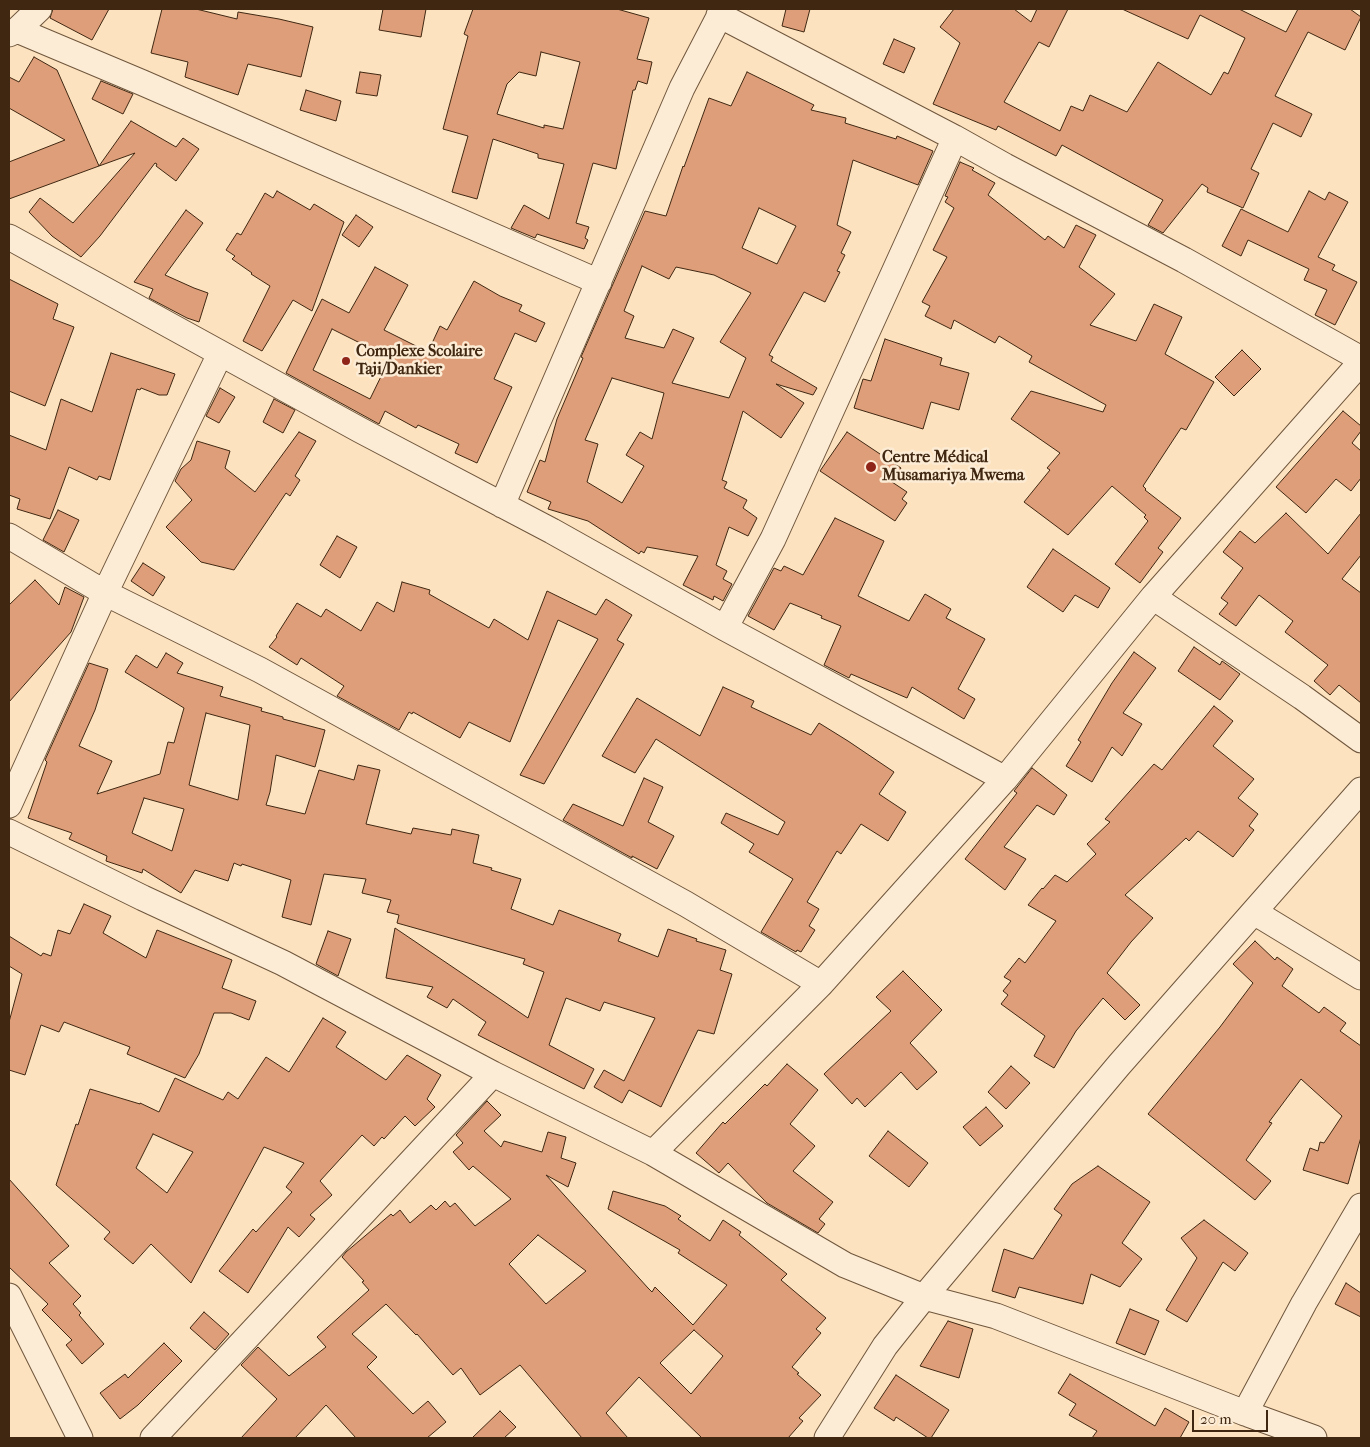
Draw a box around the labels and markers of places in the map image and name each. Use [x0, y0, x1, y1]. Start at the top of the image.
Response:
place label: Complexe Scolaire Taji/Dankier [356, 342, 483, 380]
marker: Complexe Scolaire Taji/Dankier [340, 355, 352, 367]
place label: Centre Médical Musamariya Mwema [882, 448, 1024, 486]
marker: Centre Médical Musamariya Mwema [864, 460, 878, 474]

